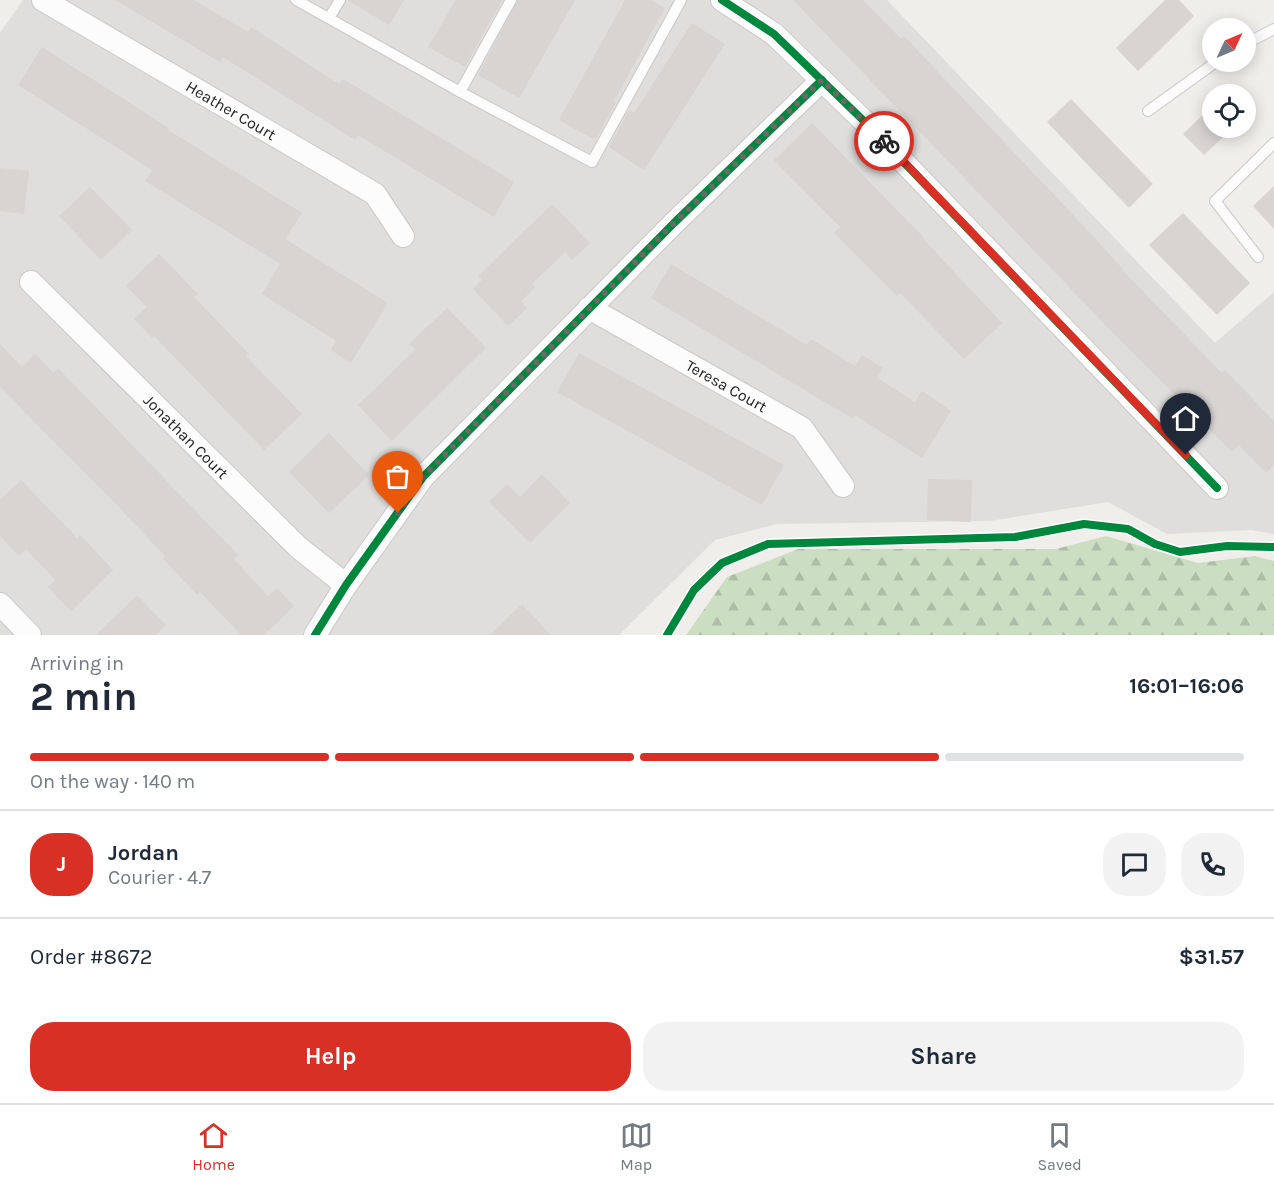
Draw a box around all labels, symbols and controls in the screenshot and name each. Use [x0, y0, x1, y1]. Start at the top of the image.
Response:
north arrow [1202, 18, 1256, 72]
map controls [1202, 18, 1256, 138]
street label: Heather Court [182, 77, 280, 144]
button: locate [1202, 84, 1256, 138]
courier [854, 111, 914, 171]
icon: bike [868, 125, 901, 158]
street label: Teresa Court [682, 356, 770, 416]
street label: Jonathan Court [140, 391, 232, 483]
pin [1160, 393, 1211, 455]
icon: home [1169, 402, 1202, 435]
pin [372, 451, 423, 513]
icon: bag [381, 460, 414, 493]
text: Arriving in [30, 652, 124, 675]
text: 16:01–16:06 [1129, 673, 1244, 699]
text: 2 min [30, 674, 138, 720]
text: On the way · 140 m [30, 770, 195, 793]
button: chat [1103, 833, 1166, 896]
button: phone [1181, 833, 1244, 896]
text: Jordan [108, 840, 179, 866]
text: J [57, 851, 66, 877]
text: Courier · 4.7 [108, 866, 211, 889]
text: Order #8672 [30, 944, 153, 970]
text: $31.57 [1179, 944, 1244, 970]
button: Help [30, 1022, 631, 1091]
button: Share [643, 1022, 1244, 1091]
tab: Home [192, 1119, 235, 1174]
tab: Map [620, 1119, 653, 1174]
tab: Saved [1037, 1119, 1082, 1174]

